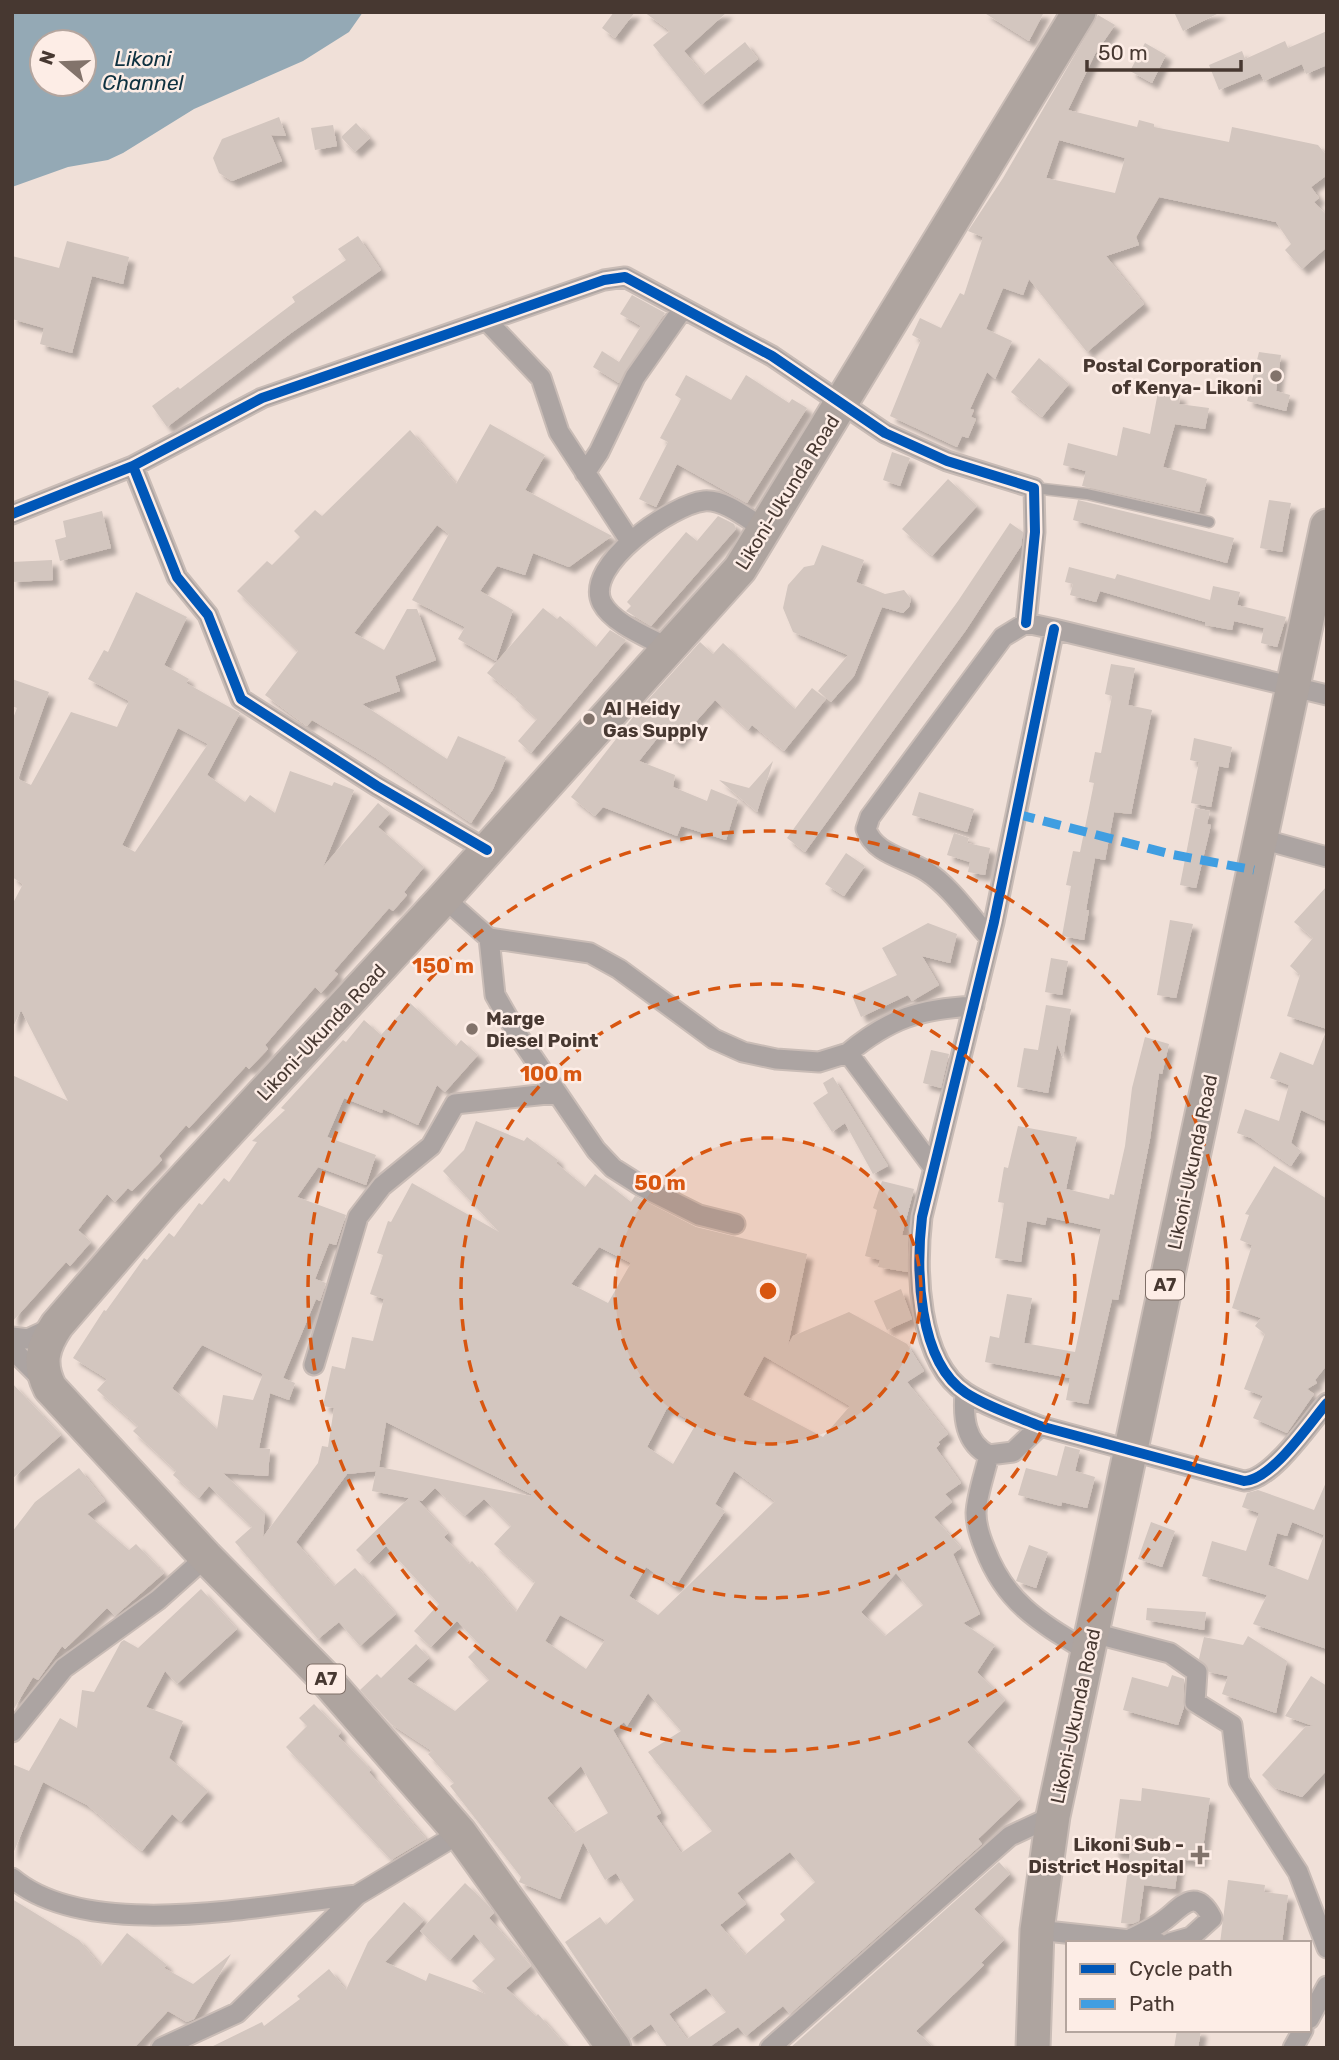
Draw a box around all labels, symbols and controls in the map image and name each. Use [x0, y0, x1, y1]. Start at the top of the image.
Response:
north arrow [28, 28, 98, 98]
scale bar [1087, 28, 1241, 72]
text: 50 m [1098, 40, 1148, 65]
water label: Likoni Channel [102, 46, 185, 95]
text: N [34, 47, 60, 68]
place label: Postal Corporation of Kenya- Likoni [1083, 354, 1262, 399]
marker: Postal Corporation of Kenya- Likoni [1268, 368, 1284, 384]
street label: Likoni-Ukunda Road [730, 411, 844, 574]
place label: Al Heidy Gas Supply [603, 697, 709, 742]
marker: Al Heidy Gas Supply [581, 711, 597, 727]
text: 150 m [412, 953, 474, 978]
street label: Likoni-Ukunda Road [252, 959, 391, 1105]
place label: Marge Diesel Point [486, 1007, 598, 1052]
marker: Marge Diesel Point [464, 1021, 480, 1037]
text: 100 m [520, 1061, 582, 1086]
street label: Likoni-Ukunda Road [1163, 1073, 1222, 1252]
text: 50 m [634, 1170, 686, 1195]
road number: A7 [1146, 1270, 1184, 1300]
centre of rings [756, 1279, 780, 1303]
street label: Likoni-Ukunda Road [1046, 1627, 1105, 1806]
road number: A7 [307, 1664, 345, 1694]
place label: Likoni Sub - District Hospital [1028, 1833, 1184, 1878]
marker: Likoni Sub - District Hospital [1190, 1845, 1210, 1865]
legend [1066, 1941, 1311, 2032]
text: Cycle path [1129, 1956, 1233, 1981]
text: Path [1129, 1991, 1175, 2016]

